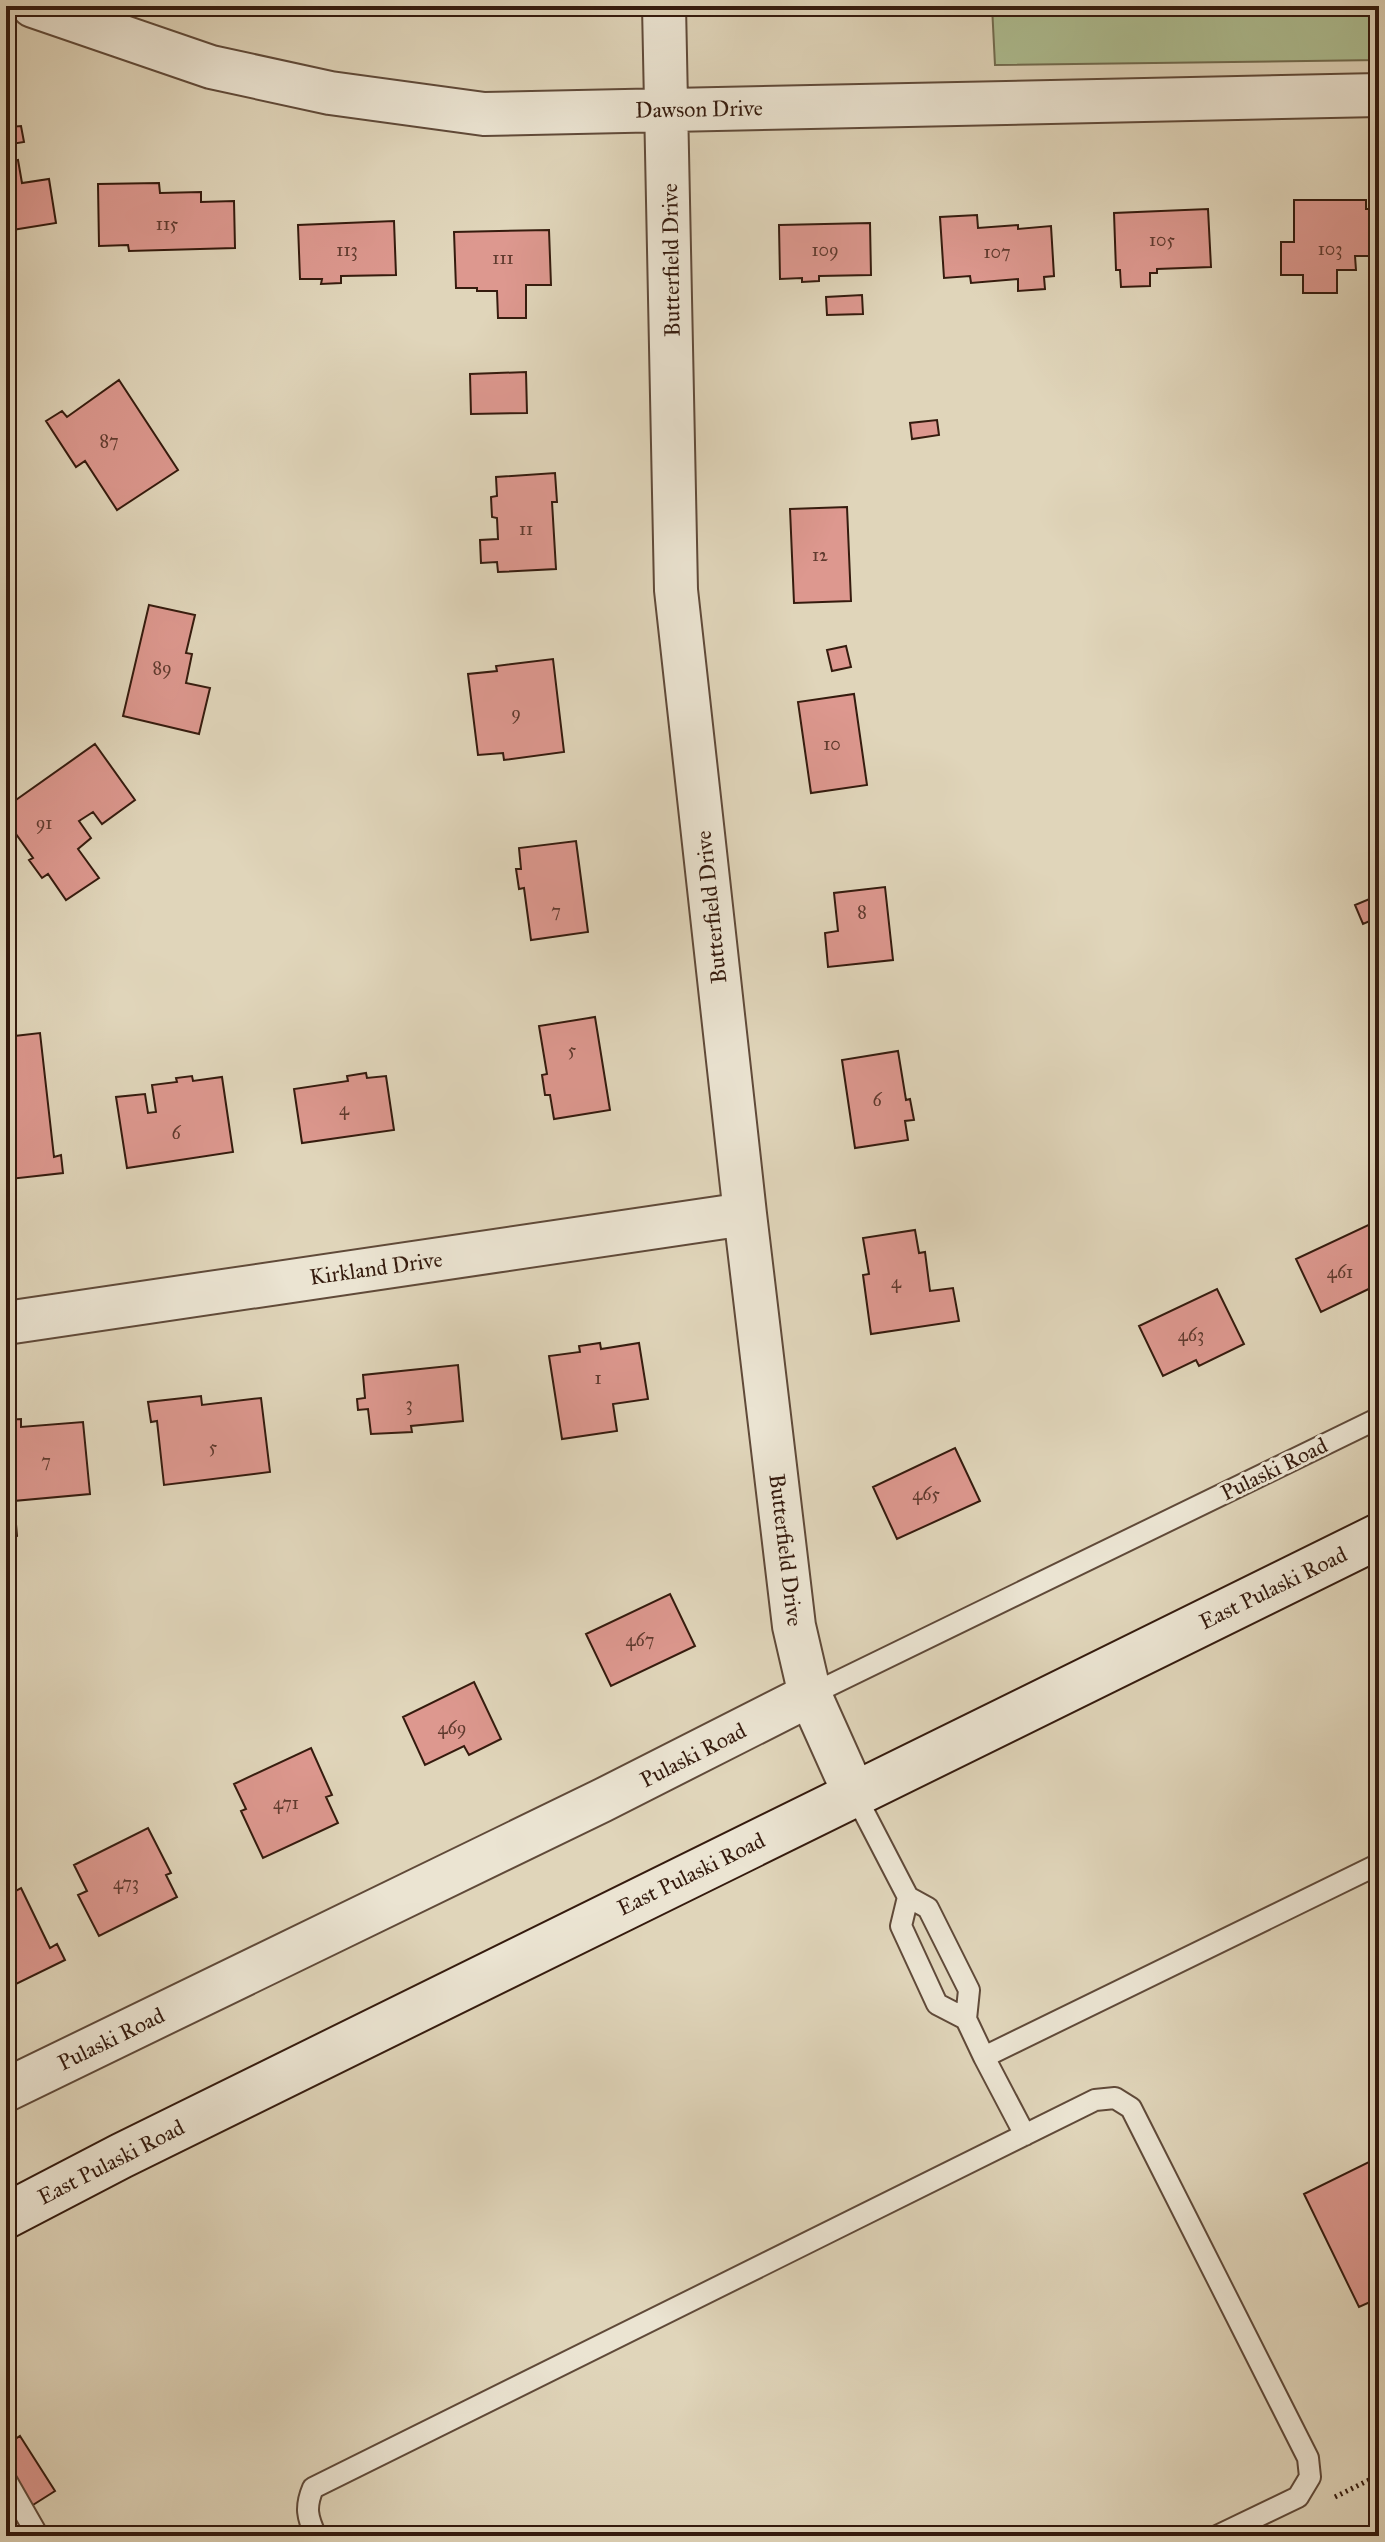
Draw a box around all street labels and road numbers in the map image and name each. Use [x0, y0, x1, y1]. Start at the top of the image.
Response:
street label: Dawson Drive [635, 94, 763, 124]
street label: Butterfield Drive [656, 183, 686, 337]
street label: Butterfield Drive [690, 829, 732, 985]
street label: Kirkland Drive [308, 1245, 444, 1291]
street label: Pulaski Road [1216, 1432, 1332, 1506]
street label: Butterfield Drive [763, 1472, 809, 1628]
street label: East Pulaski Road [1195, 1541, 1351, 1635]
street label: Pulaski Road [635, 1717, 751, 1793]
street label: East Pulaski Road [613, 1827, 769, 1921]
street label: Pulaski Road [53, 2002, 169, 2076]
street label: East Pulaski Road [33, 2113, 189, 2211]

